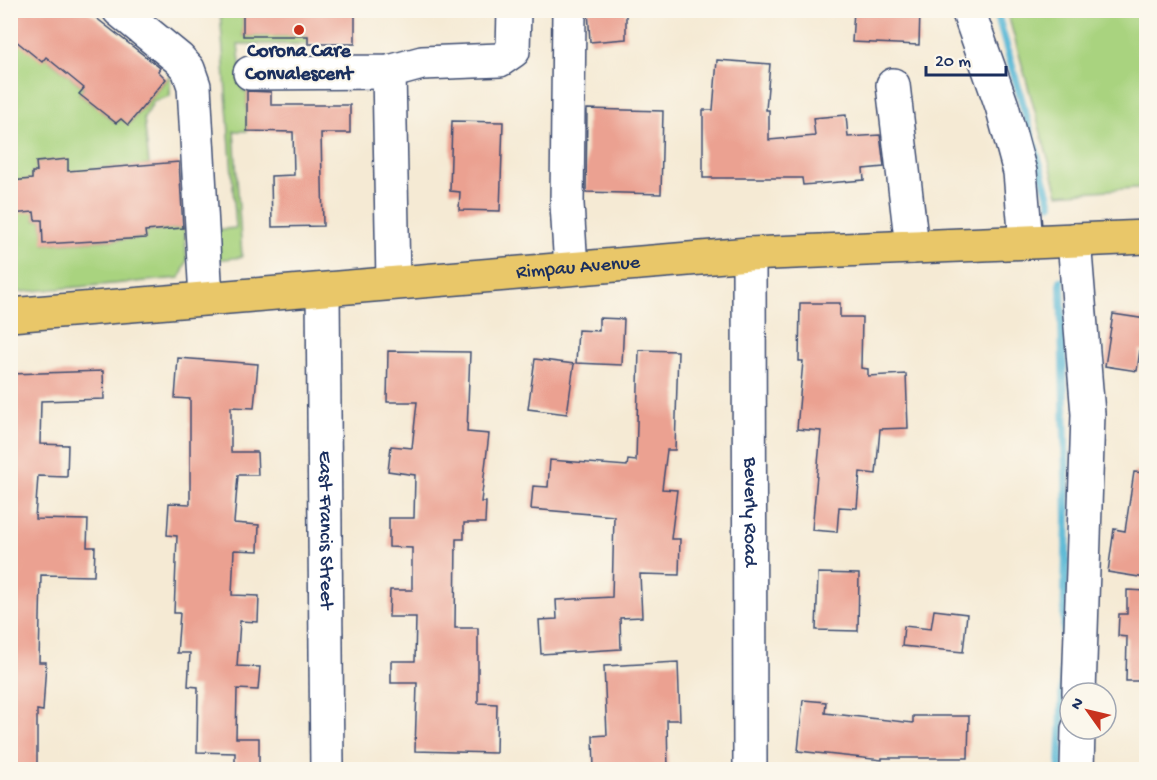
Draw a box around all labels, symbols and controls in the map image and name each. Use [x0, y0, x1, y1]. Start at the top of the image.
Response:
marker: Corona Care Convalescent [292, 23, 306, 37]
scale bar [926, 39, 1006, 77]
place label: Corona Care Convalescent [244, 41, 355, 87]
text: 20 m [935, 52, 971, 73]
street label: Rimpau Avenue [515, 251, 642, 285]
street label: East Francis Street [313, 451, 337, 611]
street label: Beverly Road [738, 456, 761, 569]
north arrow [1058, 681, 1118, 741]
text: N [1068, 694, 1090, 714]

